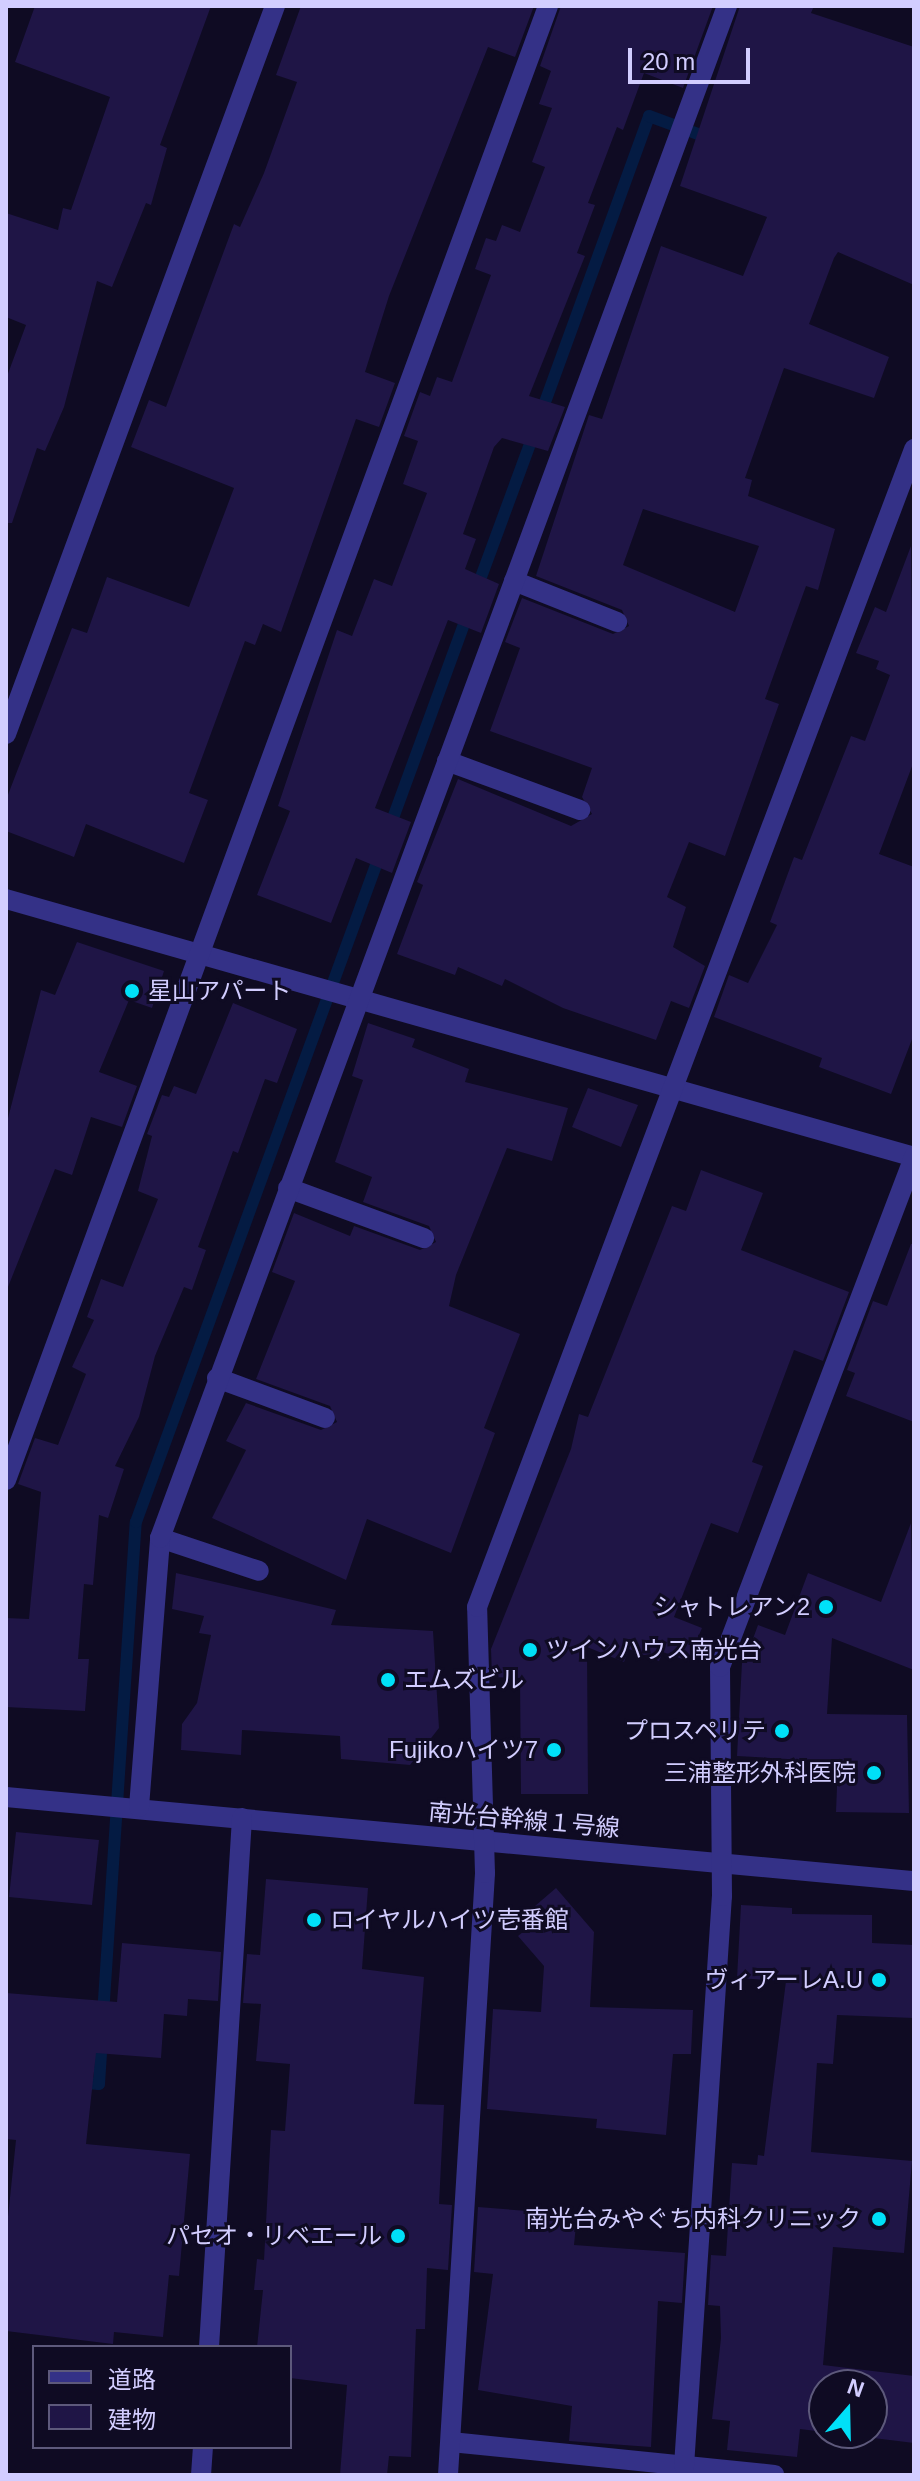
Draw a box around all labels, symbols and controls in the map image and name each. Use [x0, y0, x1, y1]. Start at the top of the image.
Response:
scale bar [632, 32, 754, 82]
text: 20 m [642, 48, 695, 75]
place label: 星山アパート [148, 977, 292, 1005]
marker: 星山アパート [123, 982, 141, 1000]
place label: シャトレアン2 [653, 1593, 810, 1621]
marker: シャトレアン2 [817, 1598, 835, 1616]
place label: ツインハウス南光台 [546, 1636, 762, 1664]
marker: ツインハウス南光台 [521, 1641, 539, 1659]
place label: エムズビル [404, 1666, 524, 1694]
marker: エムズビル [379, 1671, 397, 1689]
place label: プロスペリテ [622, 1717, 766, 1745]
marker: プロスペリテ [773, 1722, 791, 1740]
place label: Fujikoハイツ7 [389, 1736, 538, 1764]
marker: Fujikoハイツ7 [545, 1741, 563, 1759]
place label: 三浦整形外科医院 [664, 1759, 856, 1787]
marker: 三浦整形外科医院 [863, 1762, 885, 1784]
street label: 南光台幹線１号線 [427, 1797, 621, 1843]
place label: ロイヤルハイツ壱番館 [330, 1906, 570, 1934]
marker: ロイヤルハイツ壱番館 [305, 1911, 323, 1929]
place label: ヴィアーレA.U [704, 1966, 863, 1994]
marker: ヴィアーレA.U [870, 1971, 888, 1989]
place label: 南光台みやぐち内科クリニック [525, 2205, 861, 2233]
marker: 南光台みやぐち内科クリニック [868, 2208, 890, 2230]
place label: パセオ・リベエール [166, 2222, 382, 2250]
marker: パセオ・リベエール [389, 2227, 407, 2245]
legend [32, 2345, 292, 2449]
text: 道路 [108, 2366, 156, 2393]
north arrow [808, 2369, 888, 2449]
text: N [844, 2373, 867, 2402]
text: 建物 [108, 2406, 156, 2433]

